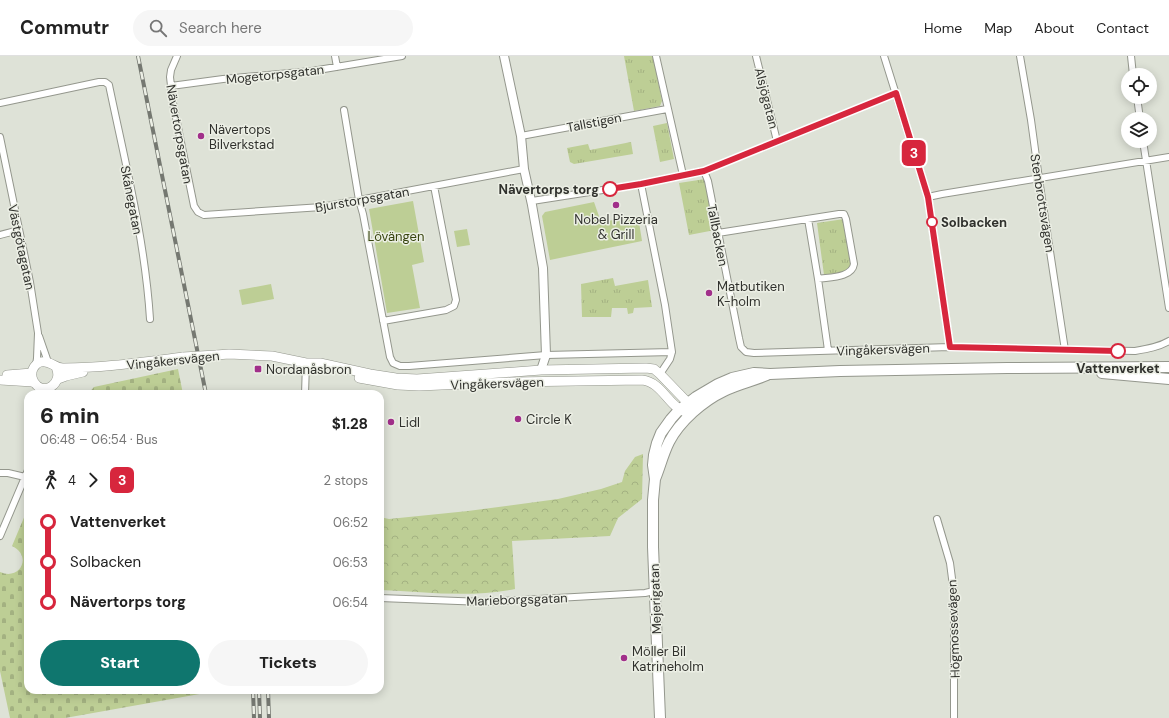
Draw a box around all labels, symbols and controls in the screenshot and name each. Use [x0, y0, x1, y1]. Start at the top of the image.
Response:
search box [133, 10, 413, 46]
text: Commutr [20, 15, 109, 40]
icon: search [147, 17, 169, 39]
text: Search here [179, 18, 262, 38]
text: Home [924, 19, 962, 37]
text: Map [984, 19, 1012, 37]
text: About [1034, 19, 1074, 37]
text: Contact [1096, 19, 1149, 37]
street label: Mogetorpsgatan [225, 61, 325, 88]
street label: Alsjögatan [751, 66, 782, 130]
map controls [1121, 68, 1157, 148]
button: locate [1121, 68, 1157, 104]
street label: Nävertorpsgatan [162, 83, 197, 185]
street label: Tallstigen [565, 109, 623, 136]
button: layers [1121, 112, 1157, 148]
place label: Nävertops Bilverkstad [209, 121, 274, 153]
marker: Nävertops Bilverkstad [196, 131, 206, 141]
line badge: 3 [901, 140, 927, 166]
text: 3 [910, 144, 918, 162]
street label: Stenbrottsvägen [1026, 153, 1059, 253]
street label: Skånegatan [117, 164, 147, 236]
place label: Nävertorps torg [498, 181, 599, 198]
marker: Nävertorps torg [602, 181, 618, 197]
street label: Bjurstorpsgatan [314, 183, 411, 216]
marker: Nobel Pizzeria & Grill [611, 200, 621, 210]
street label: Västgötagatan [4, 203, 39, 291]
street label: Tallbacken [703, 203, 732, 268]
place label: Nobel Pizzeria & Grill [574, 211, 658, 243]
place label: Solbacken [941, 214, 1007, 231]
marker: Solbacken [926, 216, 938, 228]
park label: Lövängen [368, 228, 424, 245]
place label: Matbutiken K-holm [717, 278, 785, 310]
marker: Matbutiken K-holm [704, 288, 714, 298]
street label: Vingåkersvägen [836, 339, 930, 360]
marker: Vattenverket [1110, 343, 1126, 359]
street label: Vingåkersvägen [126, 347, 220, 374]
place label: Vattenverket [1076, 360, 1160, 377]
place label: Nordanåsbron [266, 361, 351, 378]
marker: Nordanåsbron [253, 364, 263, 374]
street label: Vingåkersvägen [450, 373, 544, 394]
text: 6 min [40, 401, 100, 430]
place label: Circle K [526, 411, 572, 428]
text: $1.28 [332, 414, 368, 434]
place label: Lidl [399, 414, 420, 431]
marker: Circle K [513, 414, 523, 424]
marker: Lidl [386, 417, 396, 427]
text: 06:48 – 06:54 · Bus [40, 431, 158, 448]
icon: walk [40, 469, 62, 491]
icon: forward [82, 469, 104, 491]
text: 3 [118, 471, 126, 489]
text: 4 [68, 472, 76, 489]
text: 2 stops [324, 472, 368, 489]
text: Vattenverket [70, 512, 166, 532]
text: 06:52 [333, 514, 368, 531]
text: Solbacken [70, 552, 141, 572]
text: 06:53 [333, 554, 368, 571]
street label: Mejerigatan [646, 563, 665, 635]
street label: Högmossevägen [943, 579, 964, 678]
street label: Marieborgsgatan [466, 589, 568, 610]
text: Nävertorps torg [70, 592, 186, 612]
text: 06:54 [332, 594, 368, 611]
button: Start [40, 640, 200, 686]
button: Tickets [208, 640, 368, 686]
place label: Möller Bil Katrineholm [632, 643, 704, 675]
marker: Möller Bil Katrineholm [619, 653, 629, 663]

